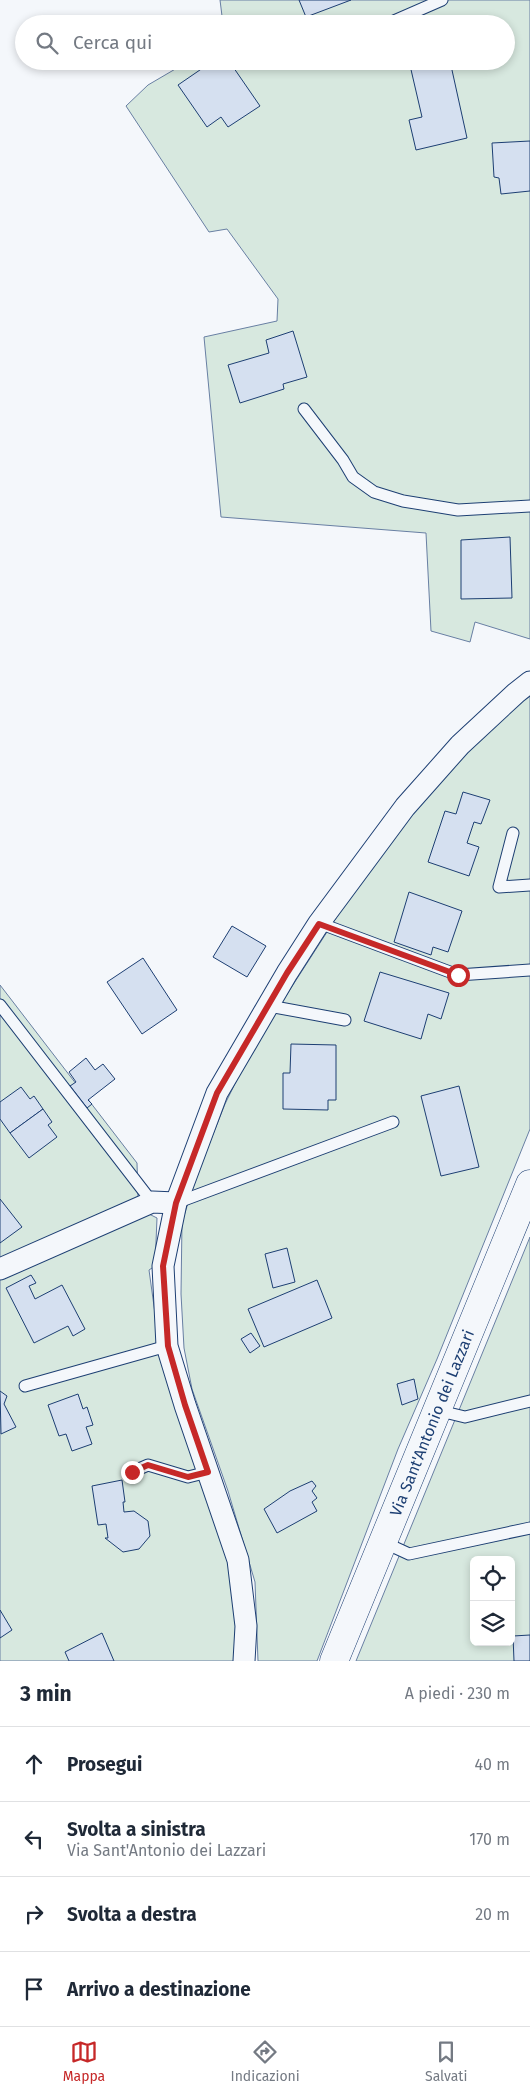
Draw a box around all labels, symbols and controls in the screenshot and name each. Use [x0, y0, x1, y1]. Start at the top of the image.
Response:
search box [15, 15, 515, 70]
icon: search [33, 29, 61, 57]
text: Cerca qui [73, 31, 152, 54]
route start [447, 964, 470, 987]
street label: Via Sant'Antonio dei Lazzari [386, 1327, 478, 1519]
route end [121, 1461, 144, 1484]
map controls [470, 1556, 515, 1646]
button: locate [470, 1556, 515, 1601]
button: layers [470, 1601, 515, 1646]
text: 3 min [20, 1681, 72, 1707]
text: A piedi · 230 m [405, 1684, 510, 1703]
icon: ahead [20, 1750, 48, 1778]
text: Prosegui [67, 1753, 142, 1776]
text: 40 m [475, 1755, 510, 1774]
text: Svolta a sinistra [67, 1818, 206, 1841]
icon: left [20, 1825, 48, 1853]
text: 170 m [469, 1830, 510, 1849]
text: Via Sant'Antonio dei Lazzari [67, 1841, 266, 1860]
icon: right [20, 1900, 48, 1928]
text: Svolta a destra [67, 1903, 197, 1926]
text: 20 m [475, 1905, 510, 1924]
icon: arrive [20, 1975, 48, 2003]
text: Arrivo a destinazione [67, 1978, 251, 2001]
tab: Mappa [63, 2038, 105, 2085]
tab: Indicazioni [231, 2038, 300, 2085]
tab: Salvati [425, 2038, 467, 2085]

